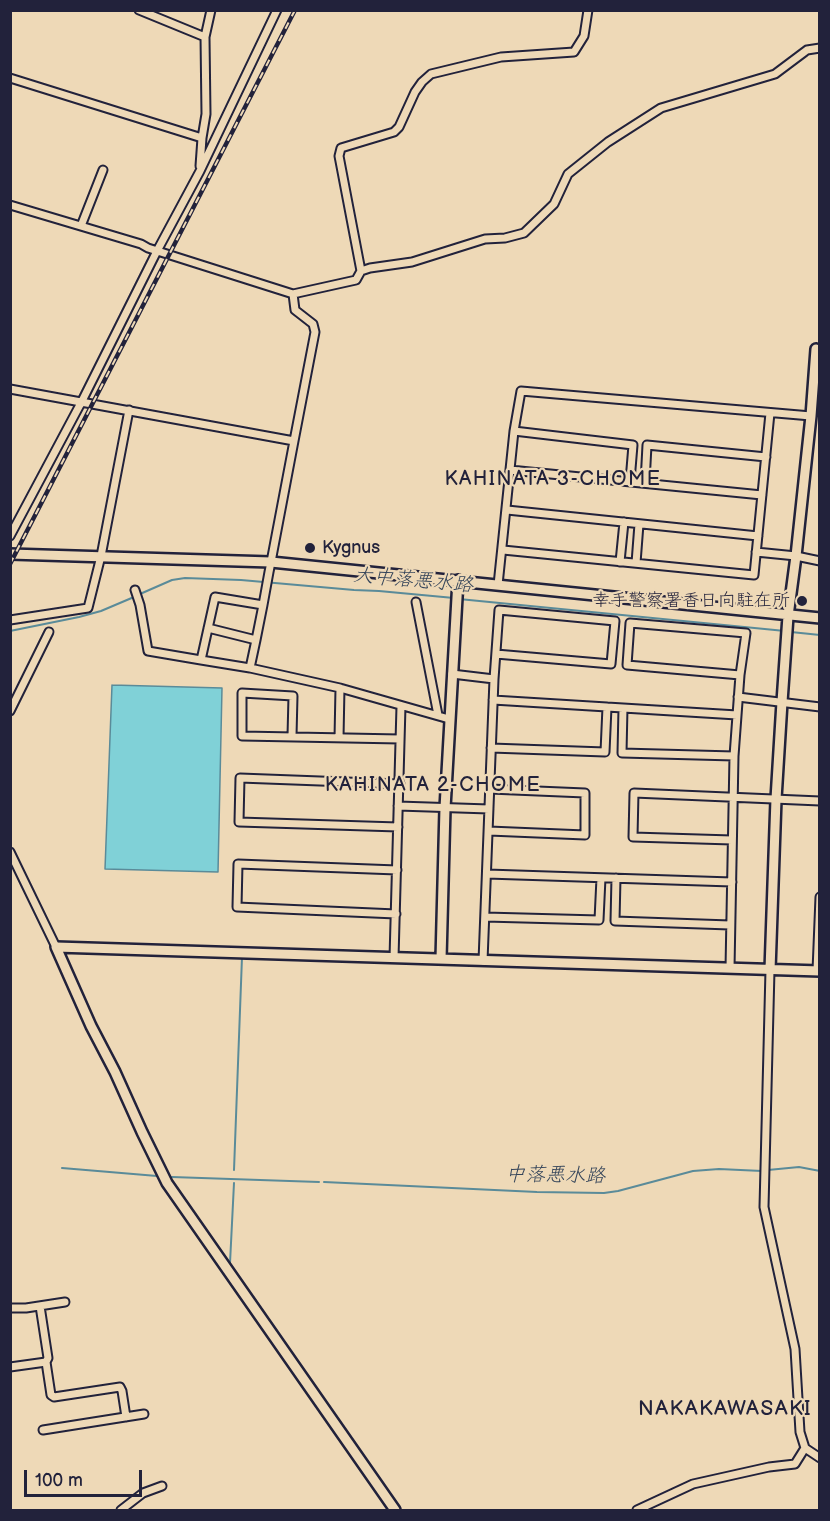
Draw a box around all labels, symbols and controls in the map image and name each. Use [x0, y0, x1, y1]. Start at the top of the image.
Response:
district label: KAHINATA 3-CHOME [445, 468, 661, 492]
place label: Kygnus [322, 537, 380, 559]
marker: Kygnus [303, 541, 317, 555]
water label: 大中落悪水路 [352, 564, 474, 598]
place label: 幸手警察署香日向駐在所 [592, 590, 790, 612]
marker: 幸手警察署香日向駐在所 [795, 594, 809, 608]
district label: KAHINATA 2-CHOME [325, 774, 541, 798]
water label: 中落悪水路 [505, 1163, 605, 1189]
district label: NAKAKAWASAKI [638, 1397, 812, 1423]
scale bar [27, 1458, 146, 1496]
text: 100 m [35, 1470, 83, 1491]

